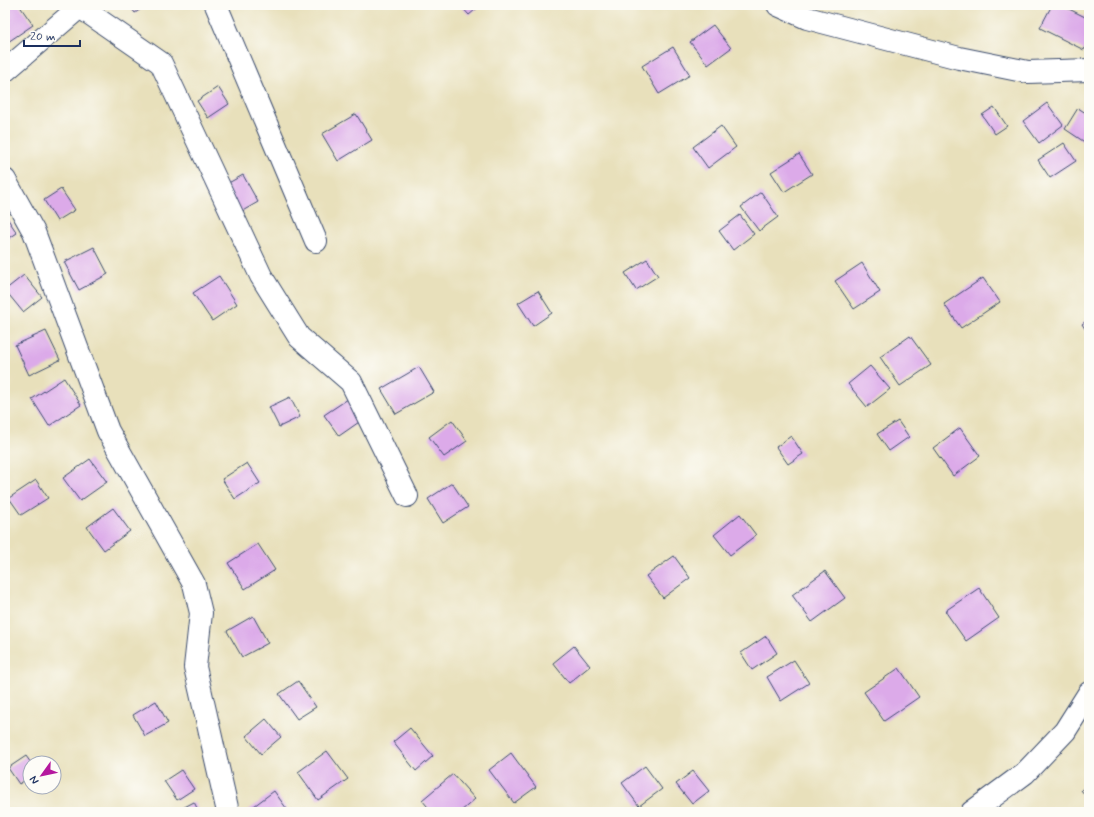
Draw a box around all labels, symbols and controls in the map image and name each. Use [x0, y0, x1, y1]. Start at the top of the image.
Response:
scale bar [24, 22, 80, 48]
text: 20 m [30, 29, 56, 45]
north arrow [22, 755, 62, 795]
text: N [27, 773, 42, 787]

